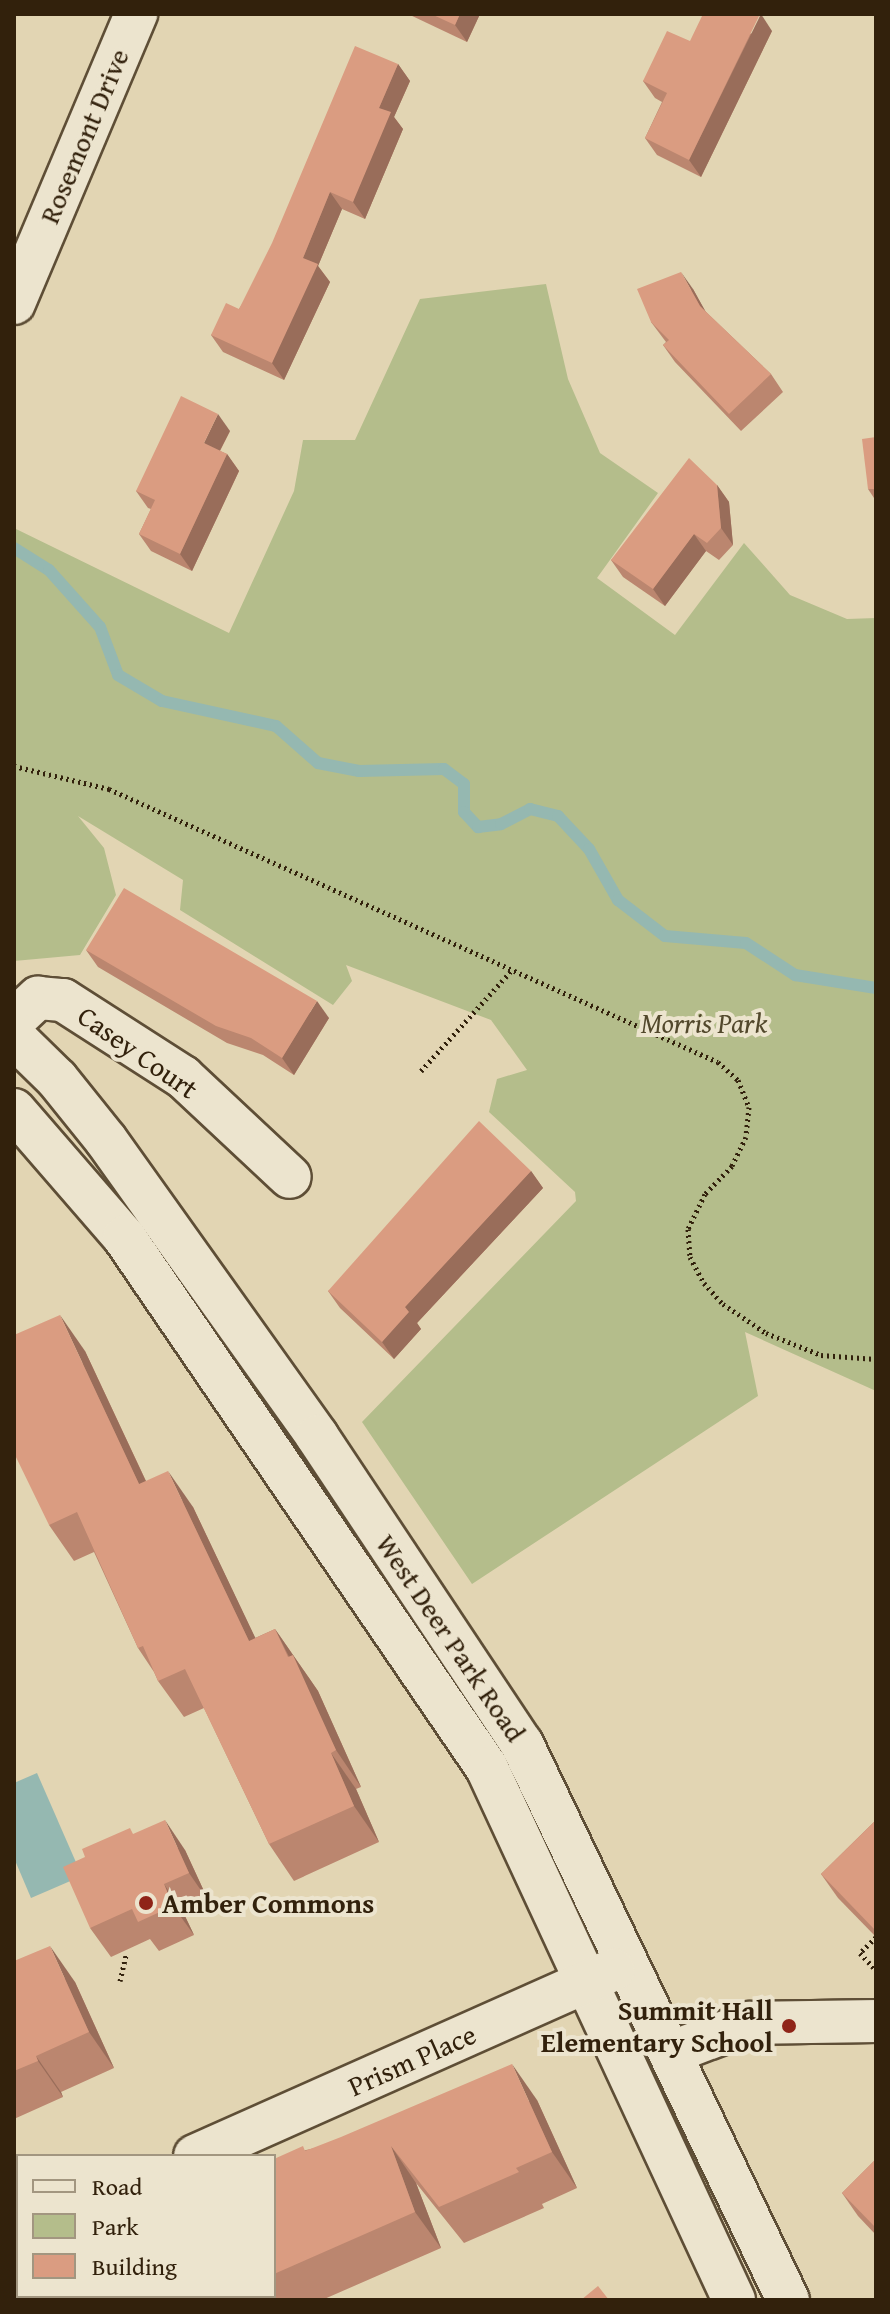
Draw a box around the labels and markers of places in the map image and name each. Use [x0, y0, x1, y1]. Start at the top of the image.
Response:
place label: Amber Commons [162, 1886, 374, 1920]
marker: Amber Commons [137, 1894, 155, 1912]
place label: Summit Hall Elementary School [541, 1993, 773, 2059]
marker: Summit Hall Elementary School [780, 2017, 798, 2035]

